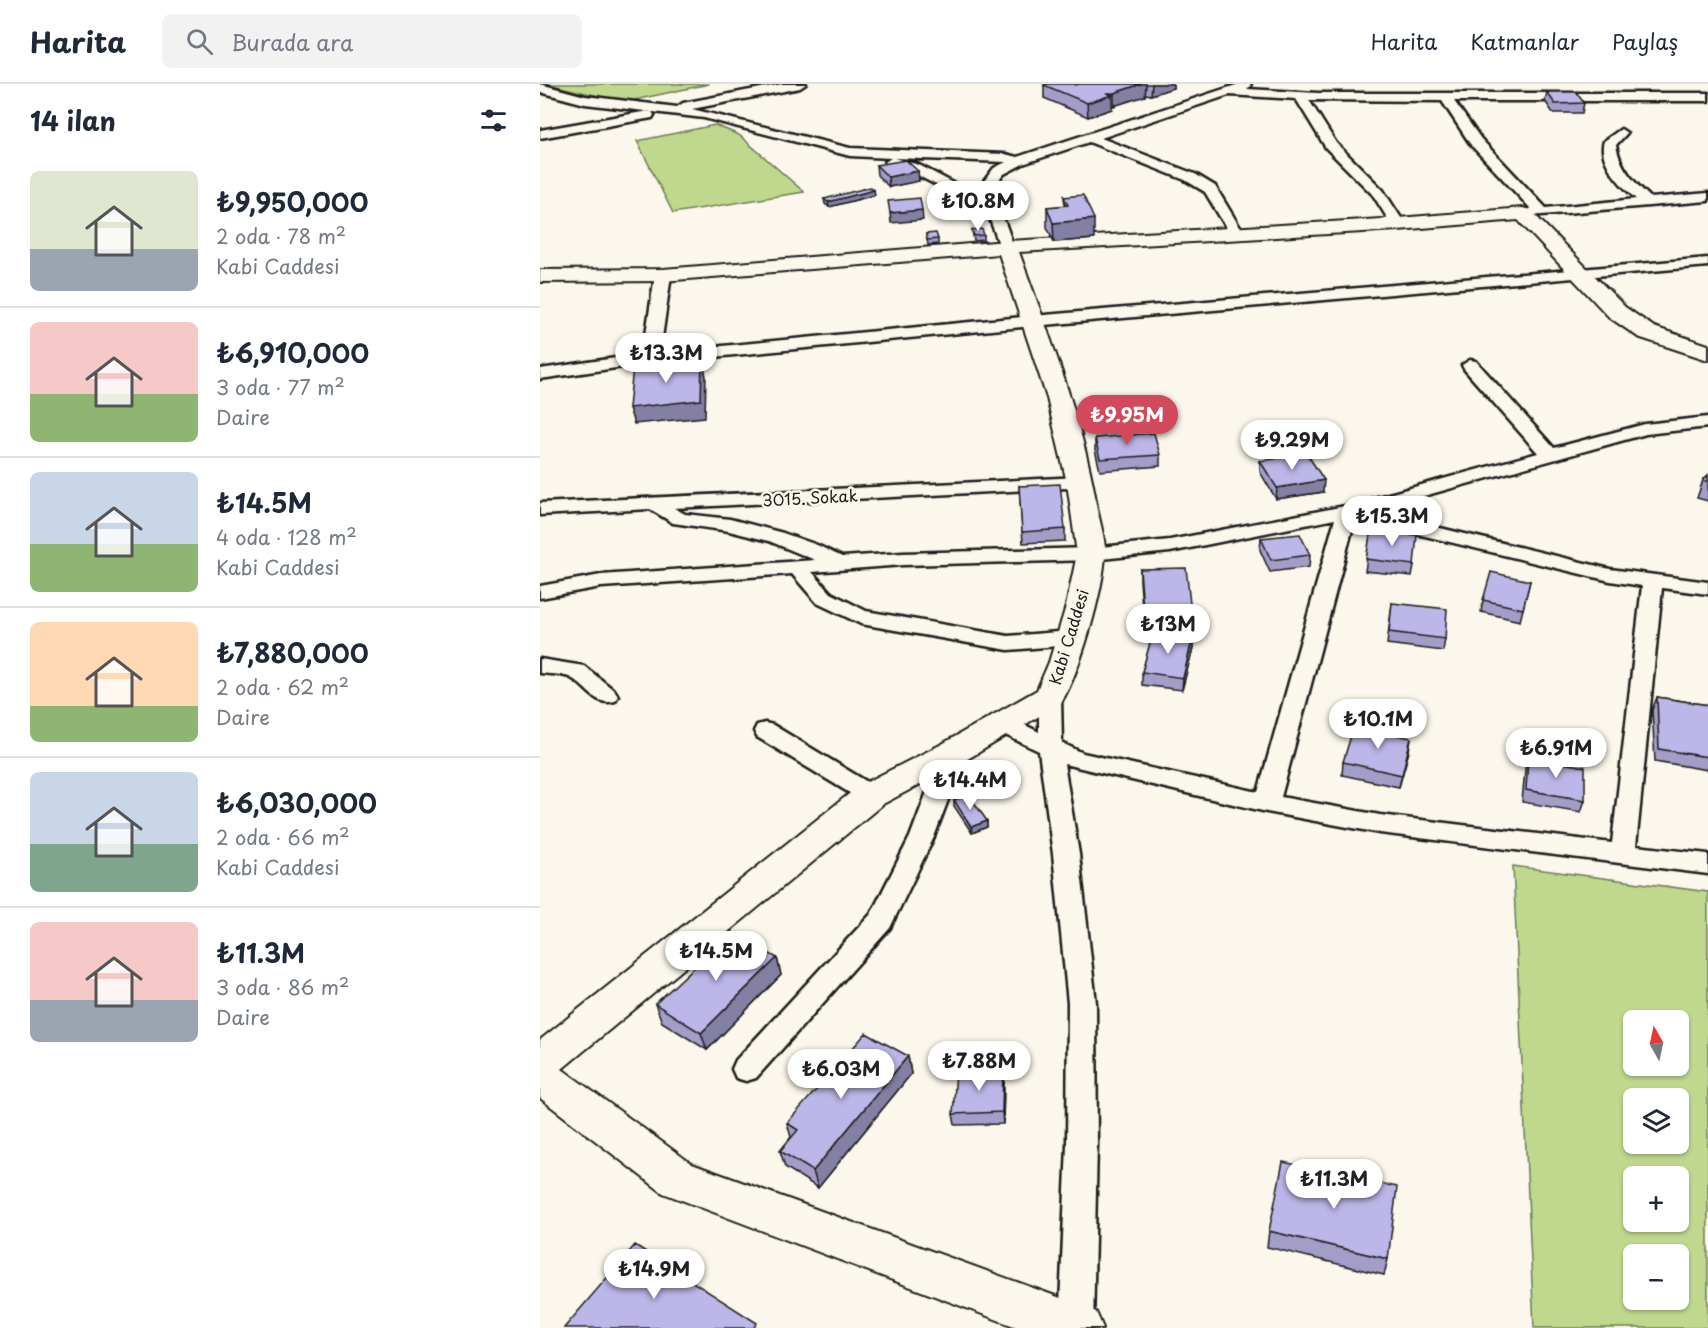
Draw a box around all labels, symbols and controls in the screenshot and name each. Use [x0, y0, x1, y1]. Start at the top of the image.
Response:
search box [162, 14, 582, 68]
text: Harita [30, 20, 126, 63]
icon: search [183, 25, 216, 58]
text: Burada ara [231, 25, 353, 58]
text: Harita [1371, 25, 1437, 57]
text: Katmanlar [1470, 25, 1579, 57]
text: Paylaş [1612, 25, 1678, 57]
text: 14 ilan [30, 101, 116, 140]
icon: filters [477, 104, 510, 137]
pin: ₺10.8M [929, 181, 1027, 232]
text: ₺9,950,000 [216, 182, 368, 221]
text: ₺10.8M [941, 185, 1015, 215]
icon: home [78, 195, 150, 267]
text: 2 oda · 78 m² [216, 221, 346, 251]
text: Kabi Caddesi [216, 251, 339, 281]
text: ₺6,910,000 [216, 333, 369, 372]
pin: ₺13.3M [617, 333, 715, 384]
text: ₺13.3M [629, 337, 703, 367]
icon: home [78, 346, 150, 418]
text: 3 oda · 77 m² [216, 372, 345, 402]
pin: ₺9.95M [1078, 395, 1176, 446]
text: ₺9.95M [1090, 399, 1164, 429]
text: Daire [216, 402, 270, 432]
pin: ₺9.29M [1243, 420, 1341, 471]
text: ₺9.29M [1254, 424, 1330, 454]
text: ₺14.5M [216, 483, 312, 522]
street label: 3015. Sokak [762, 483, 858, 511]
icon: home [78, 496, 150, 568]
pin: ₺15.3M [1343, 496, 1441, 547]
text: ₺15.3M [1355, 500, 1429, 530]
text: 4 oda · 128 m² [216, 522, 357, 552]
text: Kabi Caddesi [216, 552, 339, 582]
street label: Kabi Caddesi [1042, 586, 1094, 687]
pin: ₺13M [1132, 604, 1204, 655]
text: ₺13M [1140, 608, 1196, 638]
text: ₺7,880,000 [216, 633, 369, 672]
icon: home [78, 646, 150, 718]
text: 2 oda · 62 m² [216, 672, 349, 702]
pin: ₺10.1M [1329, 699, 1427, 750]
text: Daire [216, 702, 270, 732]
text: ₺10.1M [1343, 703, 1413, 733]
pin: ₺6.91M [1507, 728, 1605, 779]
text: ₺6.91M [1520, 732, 1592, 762]
pin: ₺14.4M [921, 760, 1019, 811]
text: ₺14.4M [933, 764, 1007, 794]
text: ₺6,030,000 [216, 783, 377, 822]
icon: home [78, 796, 150, 868]
text: 2 oda · 66 m² [216, 822, 350, 852]
text: Kabi Caddesi [216, 852, 339, 882]
pin: ₺14.5M [667, 931, 765, 982]
text: ₺11.3M [216, 933, 305, 972]
text: ₺14.5M [679, 935, 753, 965]
icon: home [78, 946, 150, 1018]
text: 3 oda · 86 m² [216, 972, 349, 1002]
text: Daire [216, 1002, 270, 1032]
north arrow [1623, 1010, 1689, 1076]
map controls [1623, 1010, 1689, 1310]
pin: ₺7.88M [930, 1041, 1028, 1092]
text: ₺7.88M [942, 1045, 1016, 1075]
pin: ₺6.03M [792, 1049, 890, 1100]
text: ₺6.03M [801, 1053, 881, 1083]
button: layers [1623, 1088, 1689, 1154]
pin: ₺11.3M [1285, 1159, 1383, 1210]
text: ₺11.3M [1300, 1163, 1368, 1193]
button: + [1623, 1166, 1689, 1232]
button: − [1623, 1244, 1689, 1310]
pin: ₺14.9M [605, 1249, 703, 1300]
text: ₺14.9M [618, 1253, 690, 1283]

